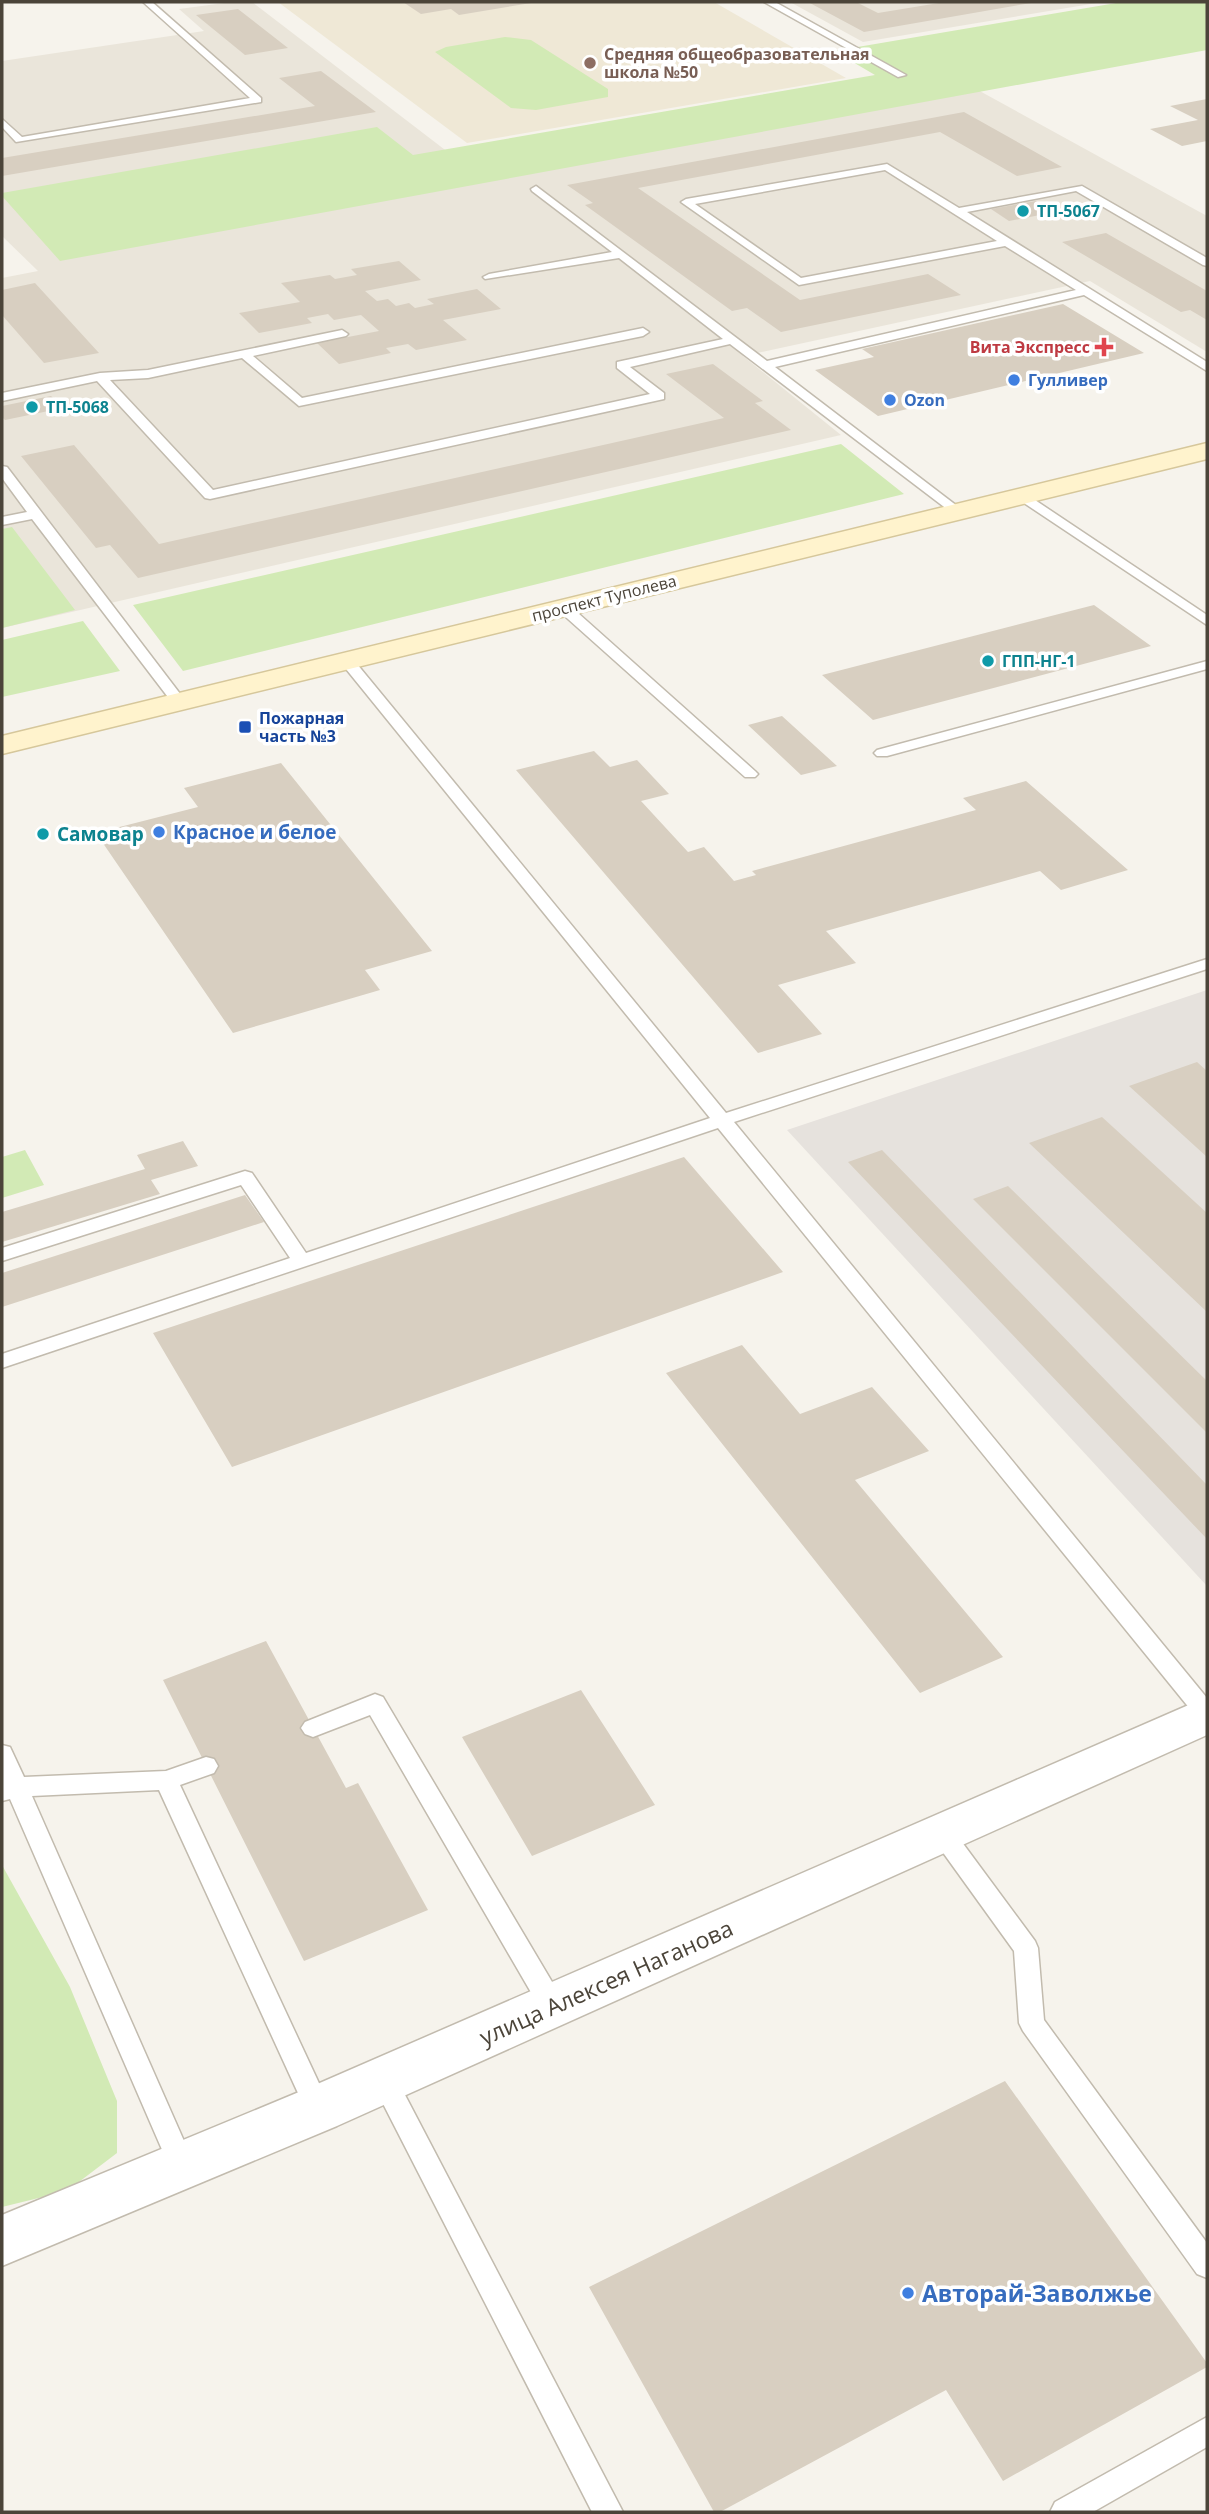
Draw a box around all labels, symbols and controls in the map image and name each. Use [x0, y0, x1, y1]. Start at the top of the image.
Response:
place label: Средняя общеобразовательная школа №50 [604, 43, 870, 83]
marker: Средняя общеобразовательная школа №50 [582, 55, 598, 71]
place label: ТП-5067 [1037, 200, 1100, 222]
marker: ТП-5067 [1015, 203, 1031, 219]
place label: Вита Экспресс [970, 336, 1090, 358]
marker: Вита Экспресс [1096, 339, 1112, 355]
place label: Гулливер [1028, 369, 1108, 391]
marker: Гулливер [1006, 372, 1022, 388]
place label: Ozon [904, 389, 945, 411]
marker: Ozon [882, 392, 898, 408]
place label: ТП-5068 [46, 396, 109, 418]
marker: ТП-5068 [24, 399, 40, 415]
street label: проспект Туполева [529, 569, 679, 627]
place label: ГПП-НГ-1 [1002, 650, 1075, 672]
marker: ГПП-НГ-1 [980, 653, 996, 669]
place label: Пожарная часть №3 [259, 707, 344, 747]
marker: Пожарная часть №3 [237, 719, 253, 735]
place label: Красное и белое [173, 819, 336, 845]
place label: Самовар [57, 821, 144, 847]
marker: Красное и белое [151, 824, 167, 840]
marker: Самовар [35, 826, 51, 842]
street label: улица Алексея Наганова [474, 1912, 738, 2052]
place label: Авторай-Заволжье [922, 2277, 1152, 2309]
marker: Авторай-Заволжье [900, 2285, 916, 2301]

